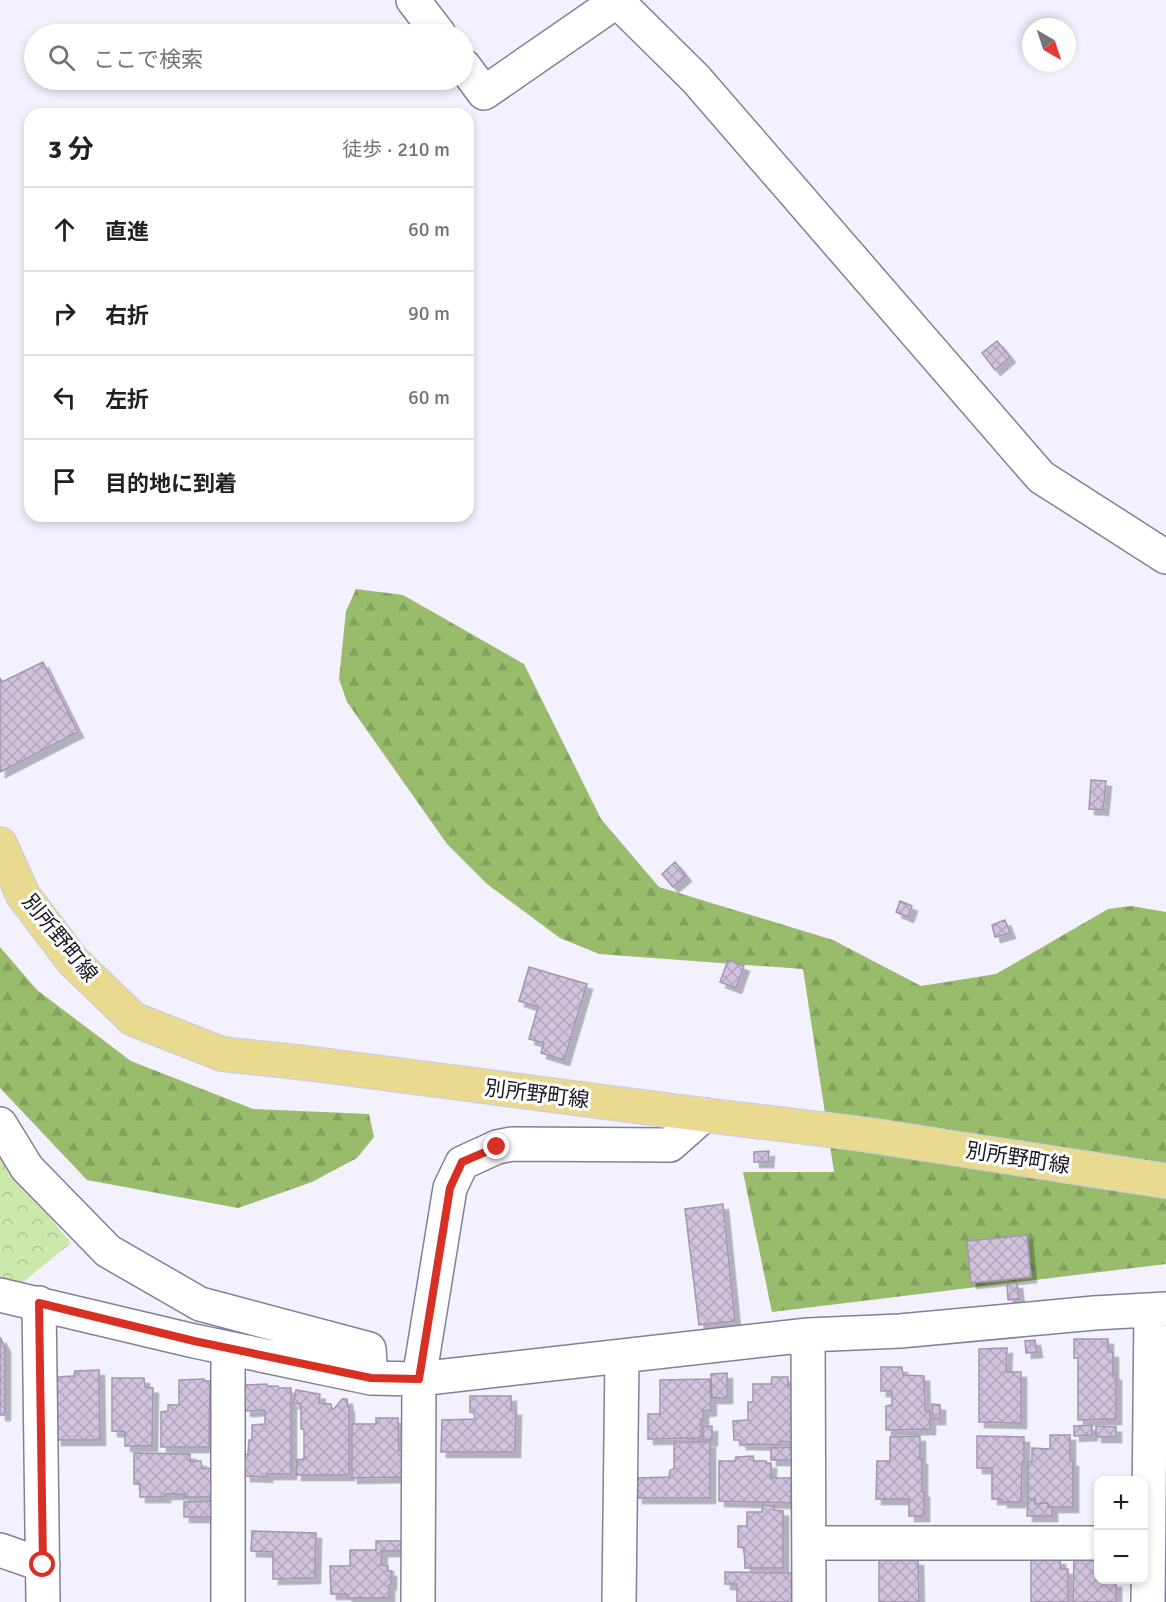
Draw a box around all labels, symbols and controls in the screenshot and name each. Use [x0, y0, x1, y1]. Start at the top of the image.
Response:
north arrow [1022, 18, 1076, 72]
search box [24, 24, 474, 90]
icon: search [45, 41, 78, 74]
text: ここで検索 [93, 46, 203, 73]
text: 3 分 [48, 134, 94, 166]
text: 徒歩 · 210 m [342, 137, 450, 162]
icon: ahead [48, 213, 81, 246]
text: 60 m [408, 217, 450, 242]
text: 直進 [105, 218, 149, 245]
icon: right [48, 297, 81, 330]
text: 90 m [408, 301, 450, 326]
text: 右折 [105, 302, 149, 329]
icon: left [48, 381, 81, 414]
text: 60 m [408, 385, 450, 410]
text: 左折 [105, 386, 149, 413]
icon: arrive [48, 465, 81, 498]
text: 目的地に到着 [105, 470, 237, 497]
street label: 別所野町線 [17, 889, 103, 987]
street label: 別所野町線 [483, 1075, 591, 1113]
route end [483, 1133, 509, 1159]
street label: 別所野町線 [964, 1137, 1072, 1179]
map controls [1094, 1476, 1148, 1584]
button: + [1094, 1476, 1148, 1530]
button: − [1094, 1530, 1148, 1584]
route start [29, 1551, 55, 1577]

